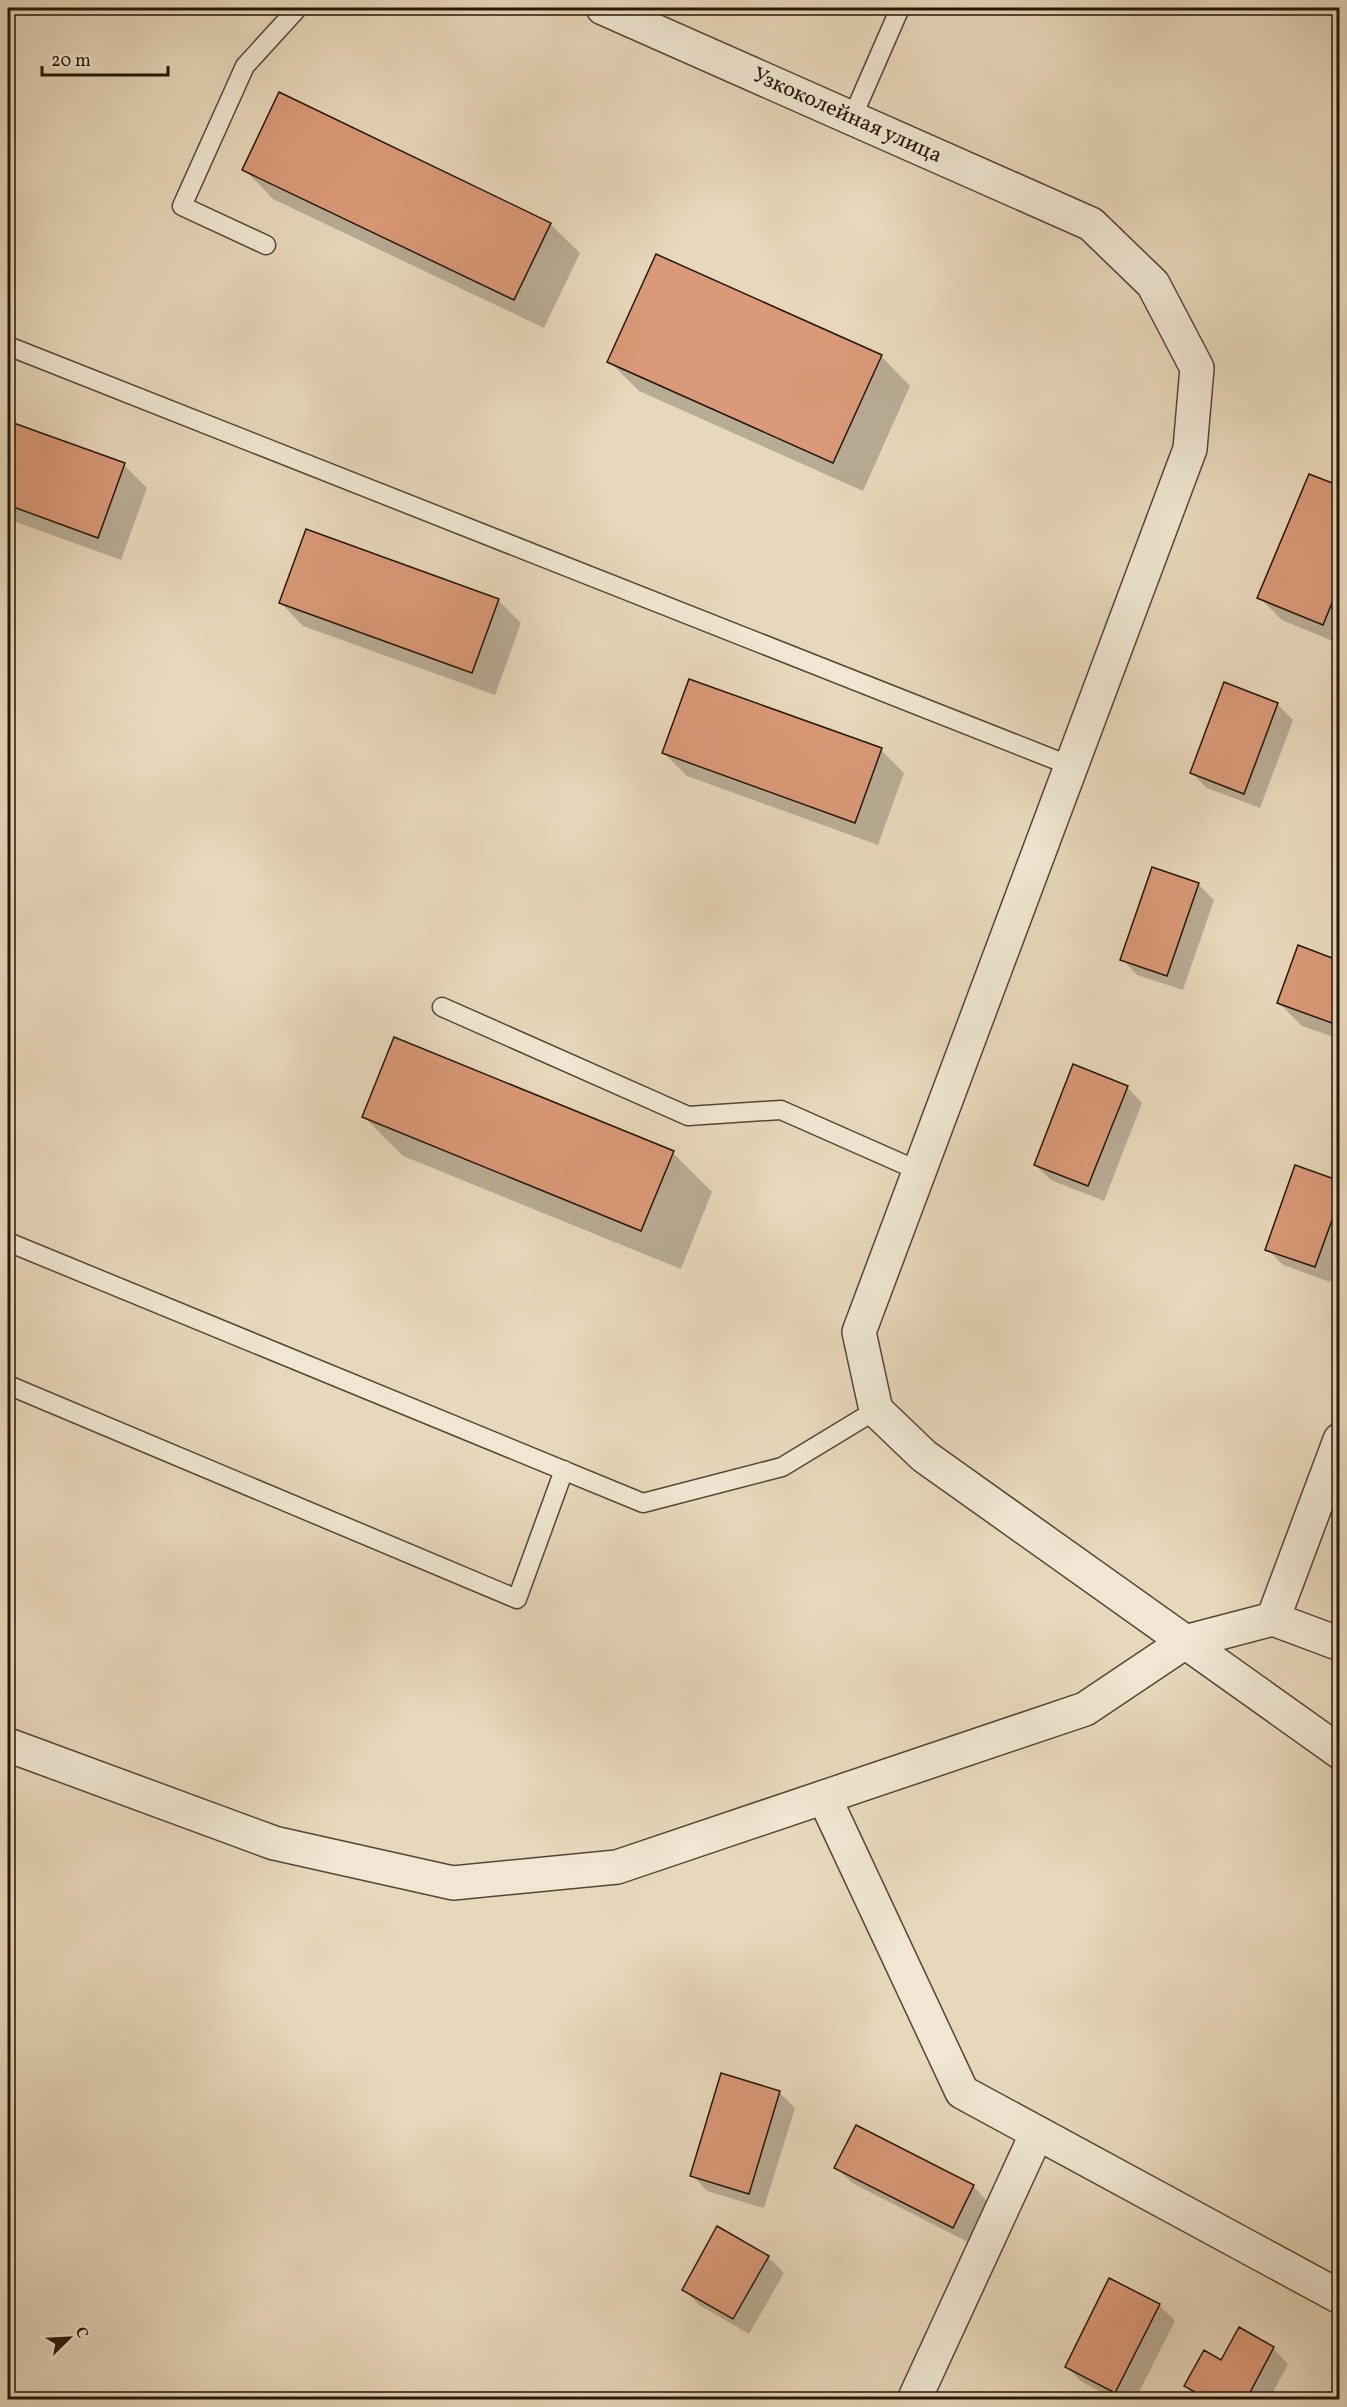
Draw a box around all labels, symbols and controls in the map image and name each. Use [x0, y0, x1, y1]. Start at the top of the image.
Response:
scale bar [42, 39, 168, 77]
text: 20 m [51, 49, 91, 74]
street label: Узкоколейная улица [747, 60, 947, 172]
north arrow [39, 2308, 99, 2368]
text: С [69, 2324, 93, 2342]

